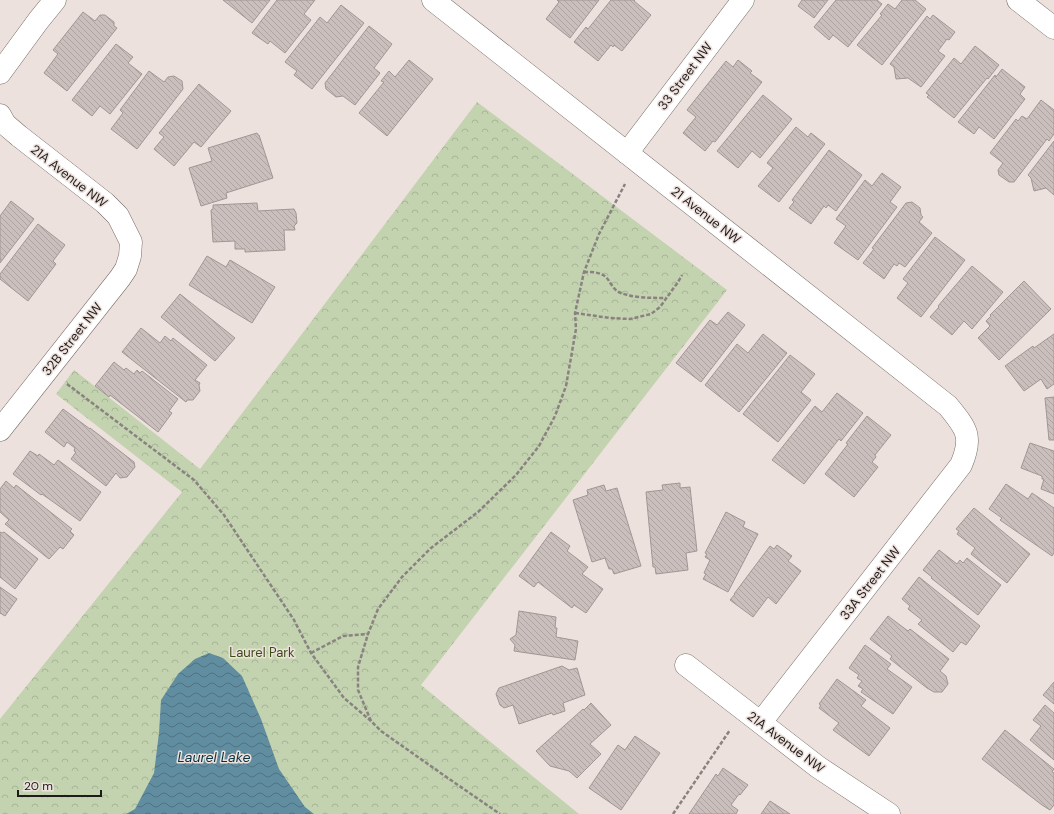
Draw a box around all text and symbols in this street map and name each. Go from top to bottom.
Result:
street label: 33 Street NW [654,38,716,113]
street label: 21A Avenue NW [27,141,111,212]
street label: 21 Avenue NW [668,182,745,248]
street label: 32B Street NW [38,299,106,379]
street label: 33A Street NW [836,542,904,623]
park label: Laurel Park [229,644,295,661]
street label: 21A Avenue NW [744,707,829,777]
water label: Laurel Lake [177,748,251,766]
scale bar [18,772,101,798]
text: 20 m [24,778,53,794]

